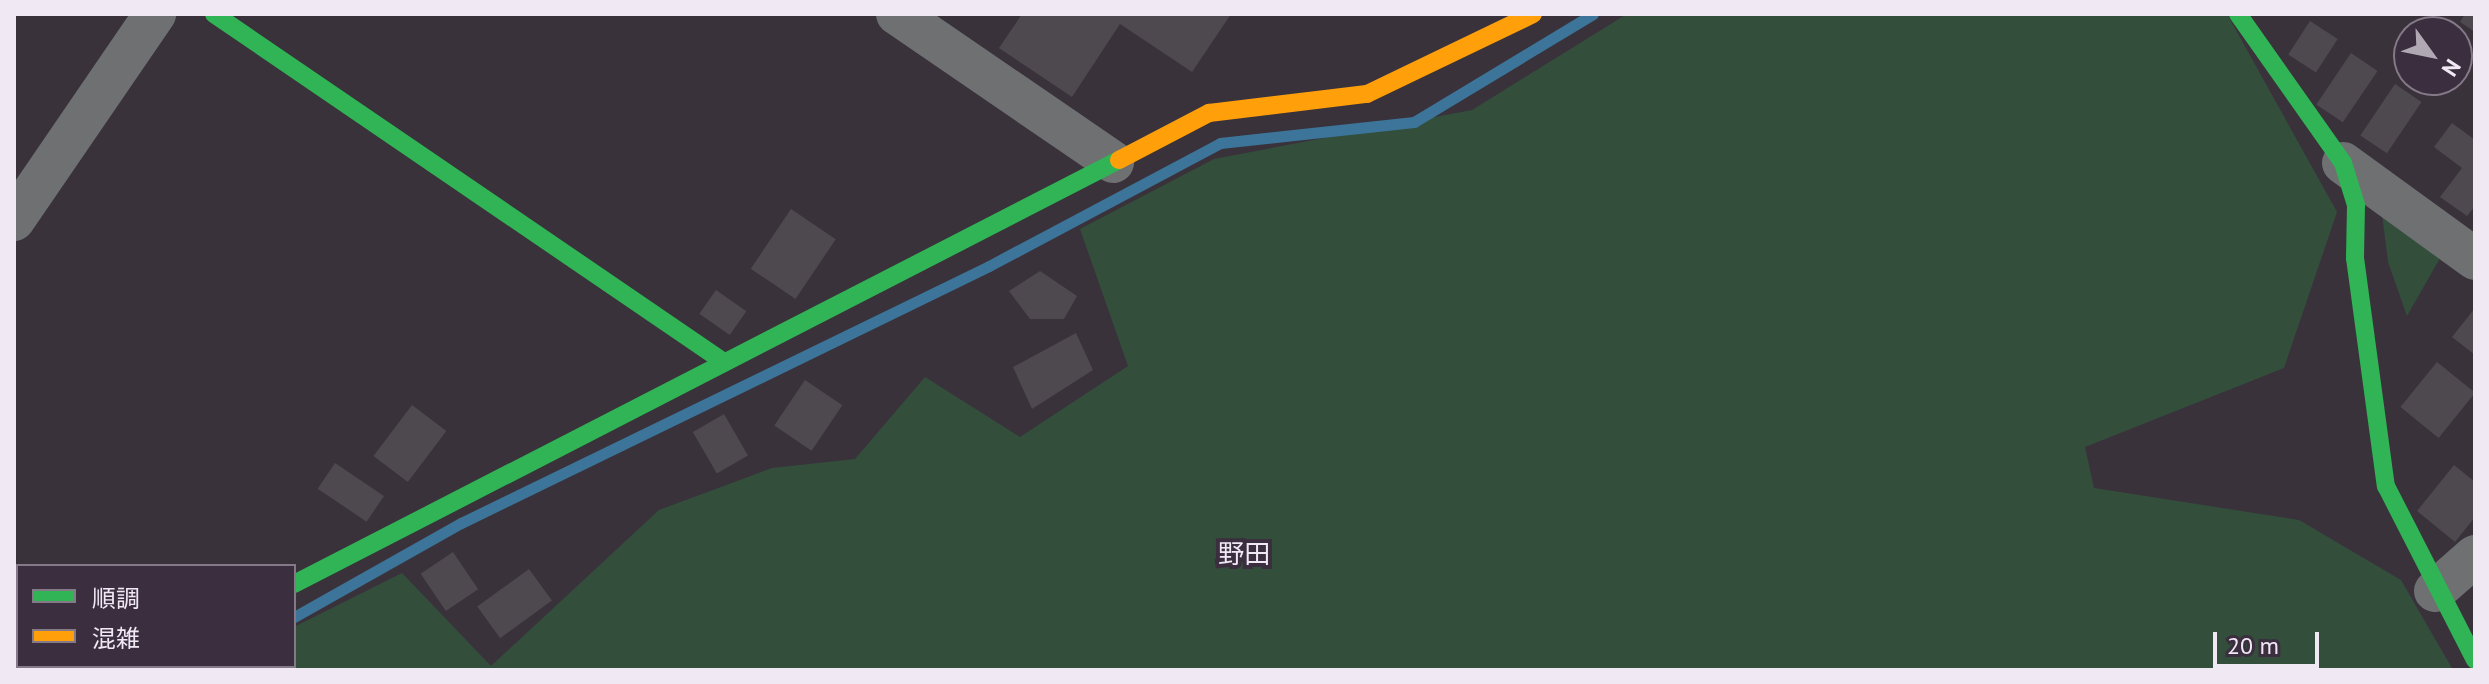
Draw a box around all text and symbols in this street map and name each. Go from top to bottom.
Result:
north arrow [2393,16,2473,96]
text: N [2436,54,2467,82]
district label: 野田 [1218,538,1270,570]
legend [16,564,296,668]
text: 順調 [92,583,140,614]
scale bar [2217,616,2323,666]
text: 混雑 [92,623,140,654]
text: 20 m [2227,630,2279,661]

